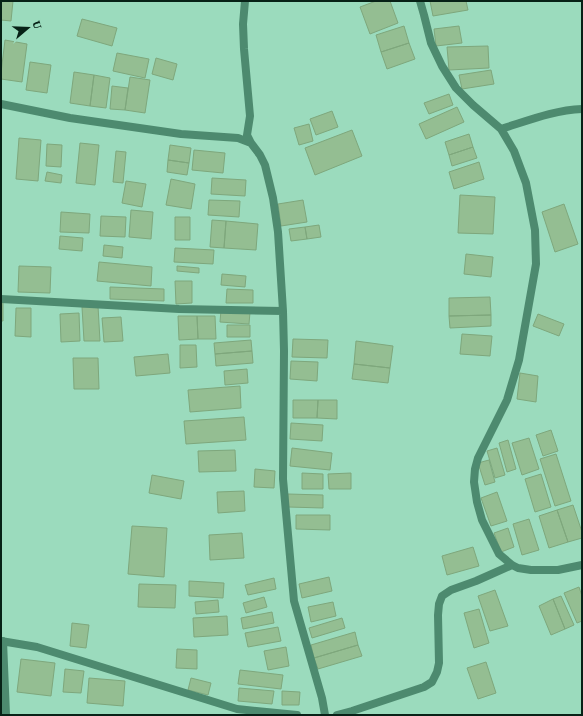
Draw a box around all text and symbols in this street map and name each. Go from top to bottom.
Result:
north arrow [8,8,48,48]
text: U [29,19,45,31]

